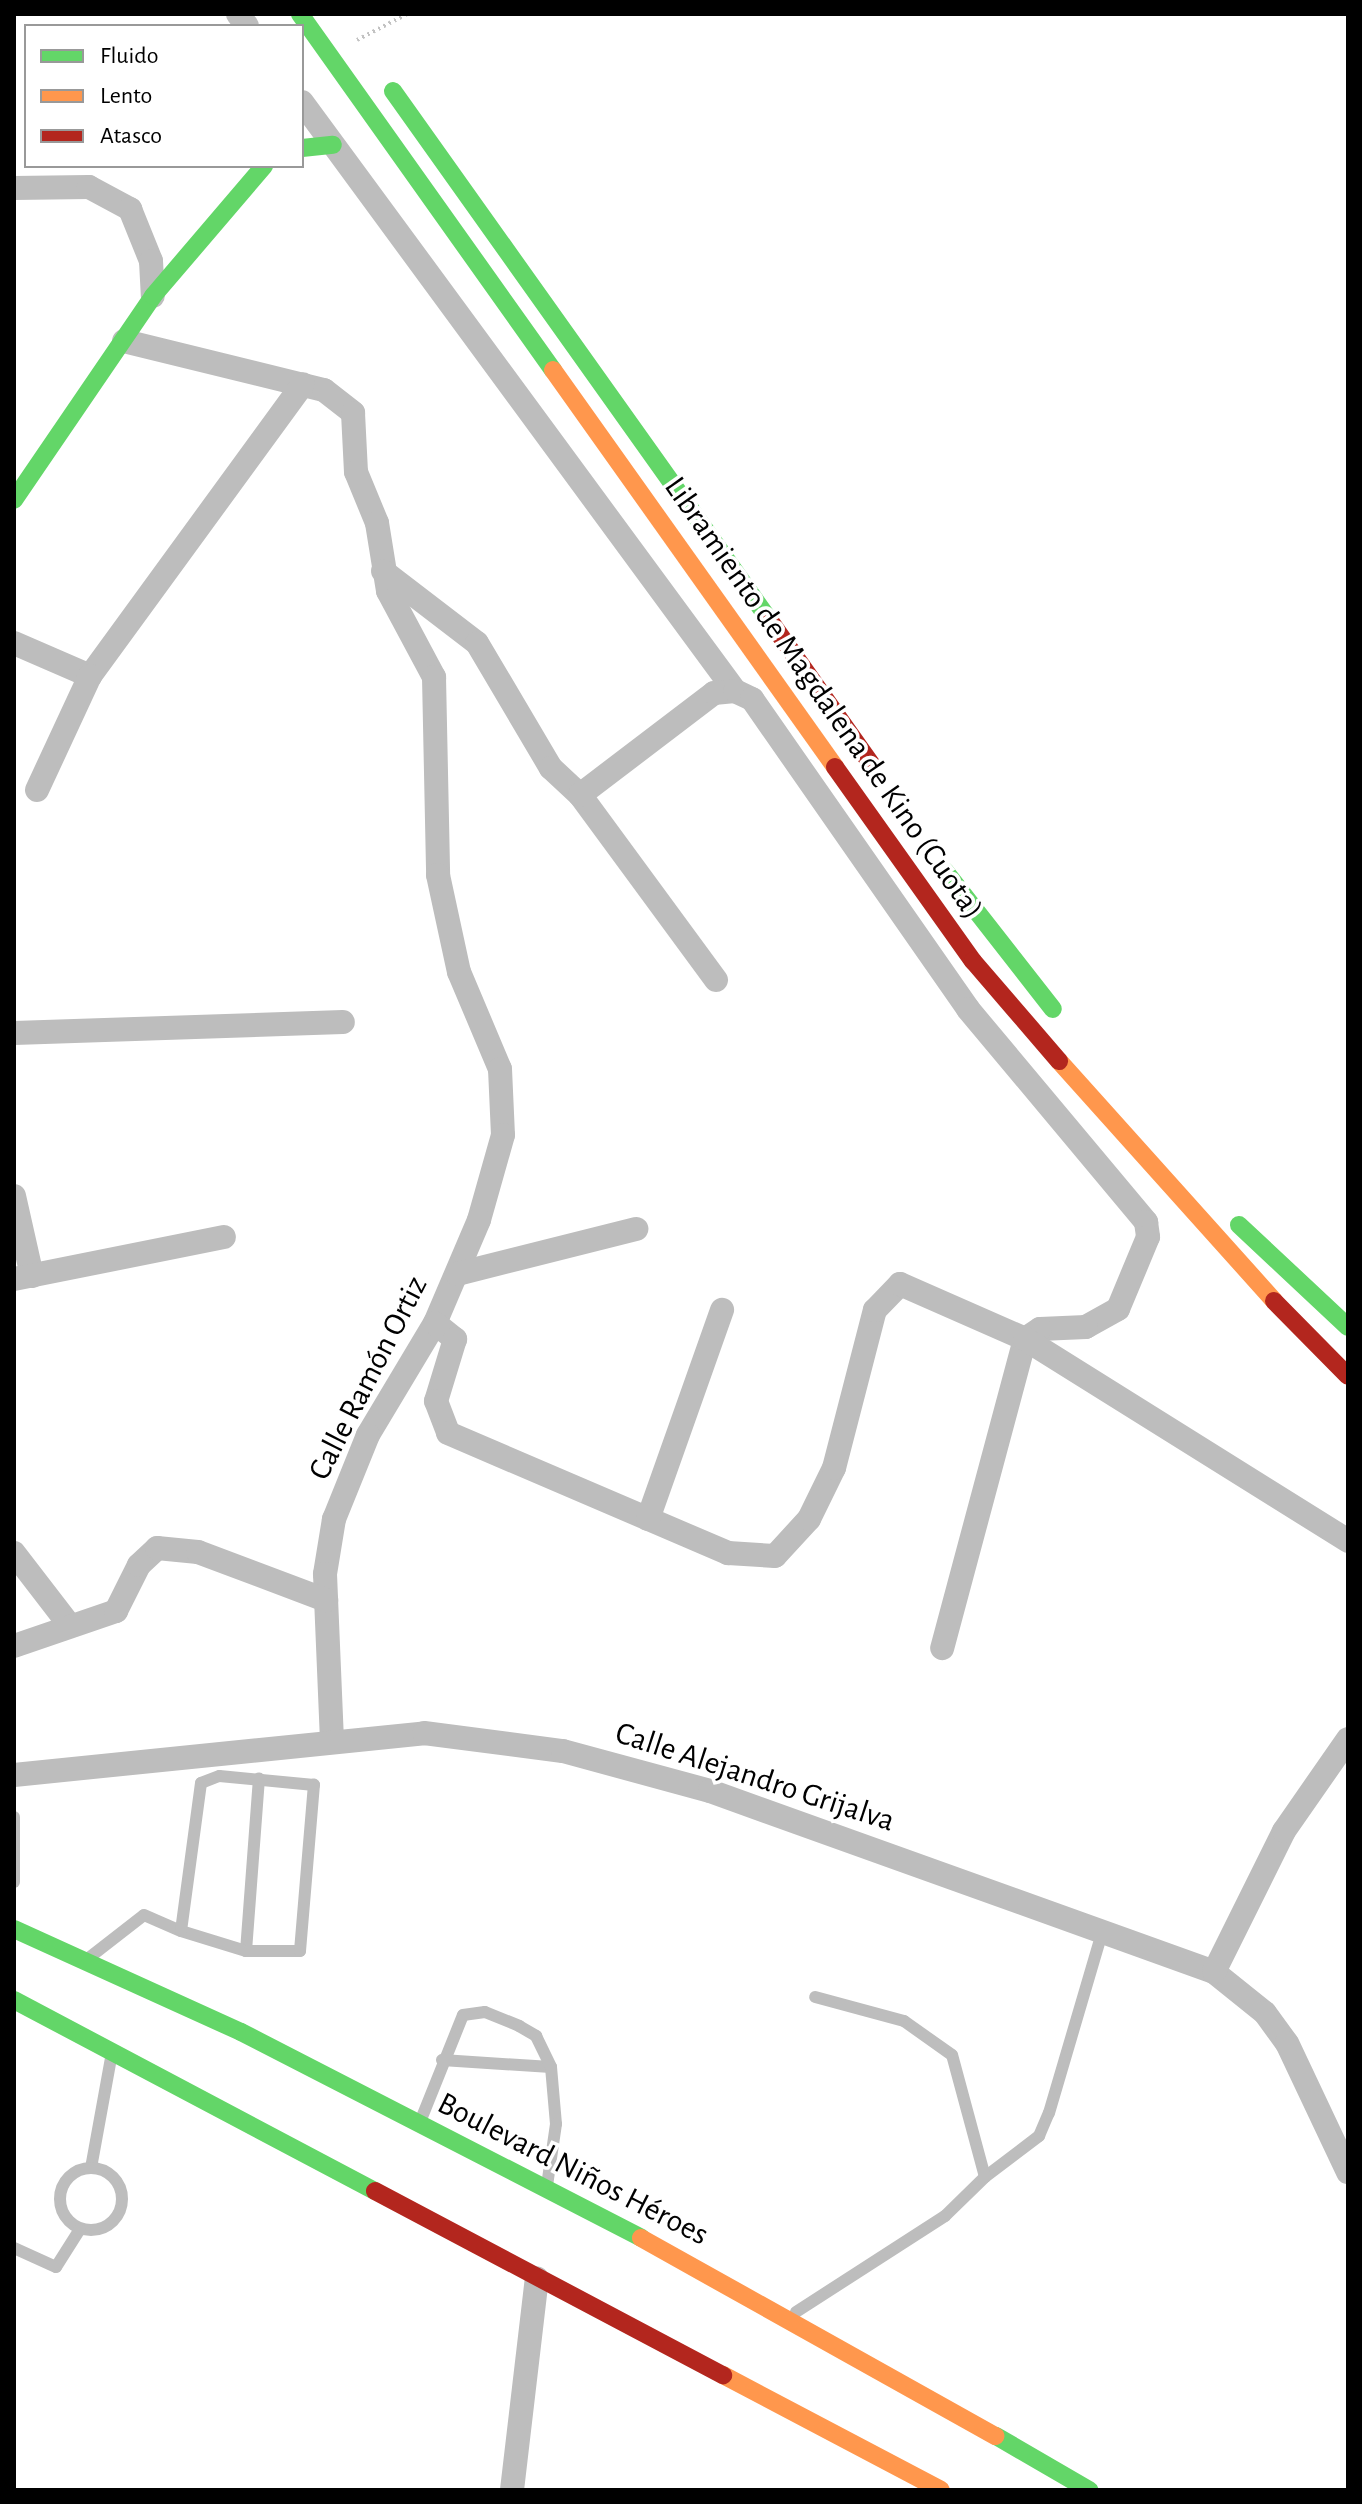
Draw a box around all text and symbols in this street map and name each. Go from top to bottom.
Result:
legend [24,24,304,168]
text: Fluido [100,44,159,68]
text: Lento [100,84,152,108]
text: Atasco [100,124,162,148]
street label: Libramiento de Magdalena de Kino (Cuota) [656,469,992,927]
street label: Calle Ramón Ortiz [300,1270,436,1486]
street label: Calle Alejandro Grijalva [611,1714,899,1840]
street label: Boulevard Niños Héroes [431,2084,715,2254]

